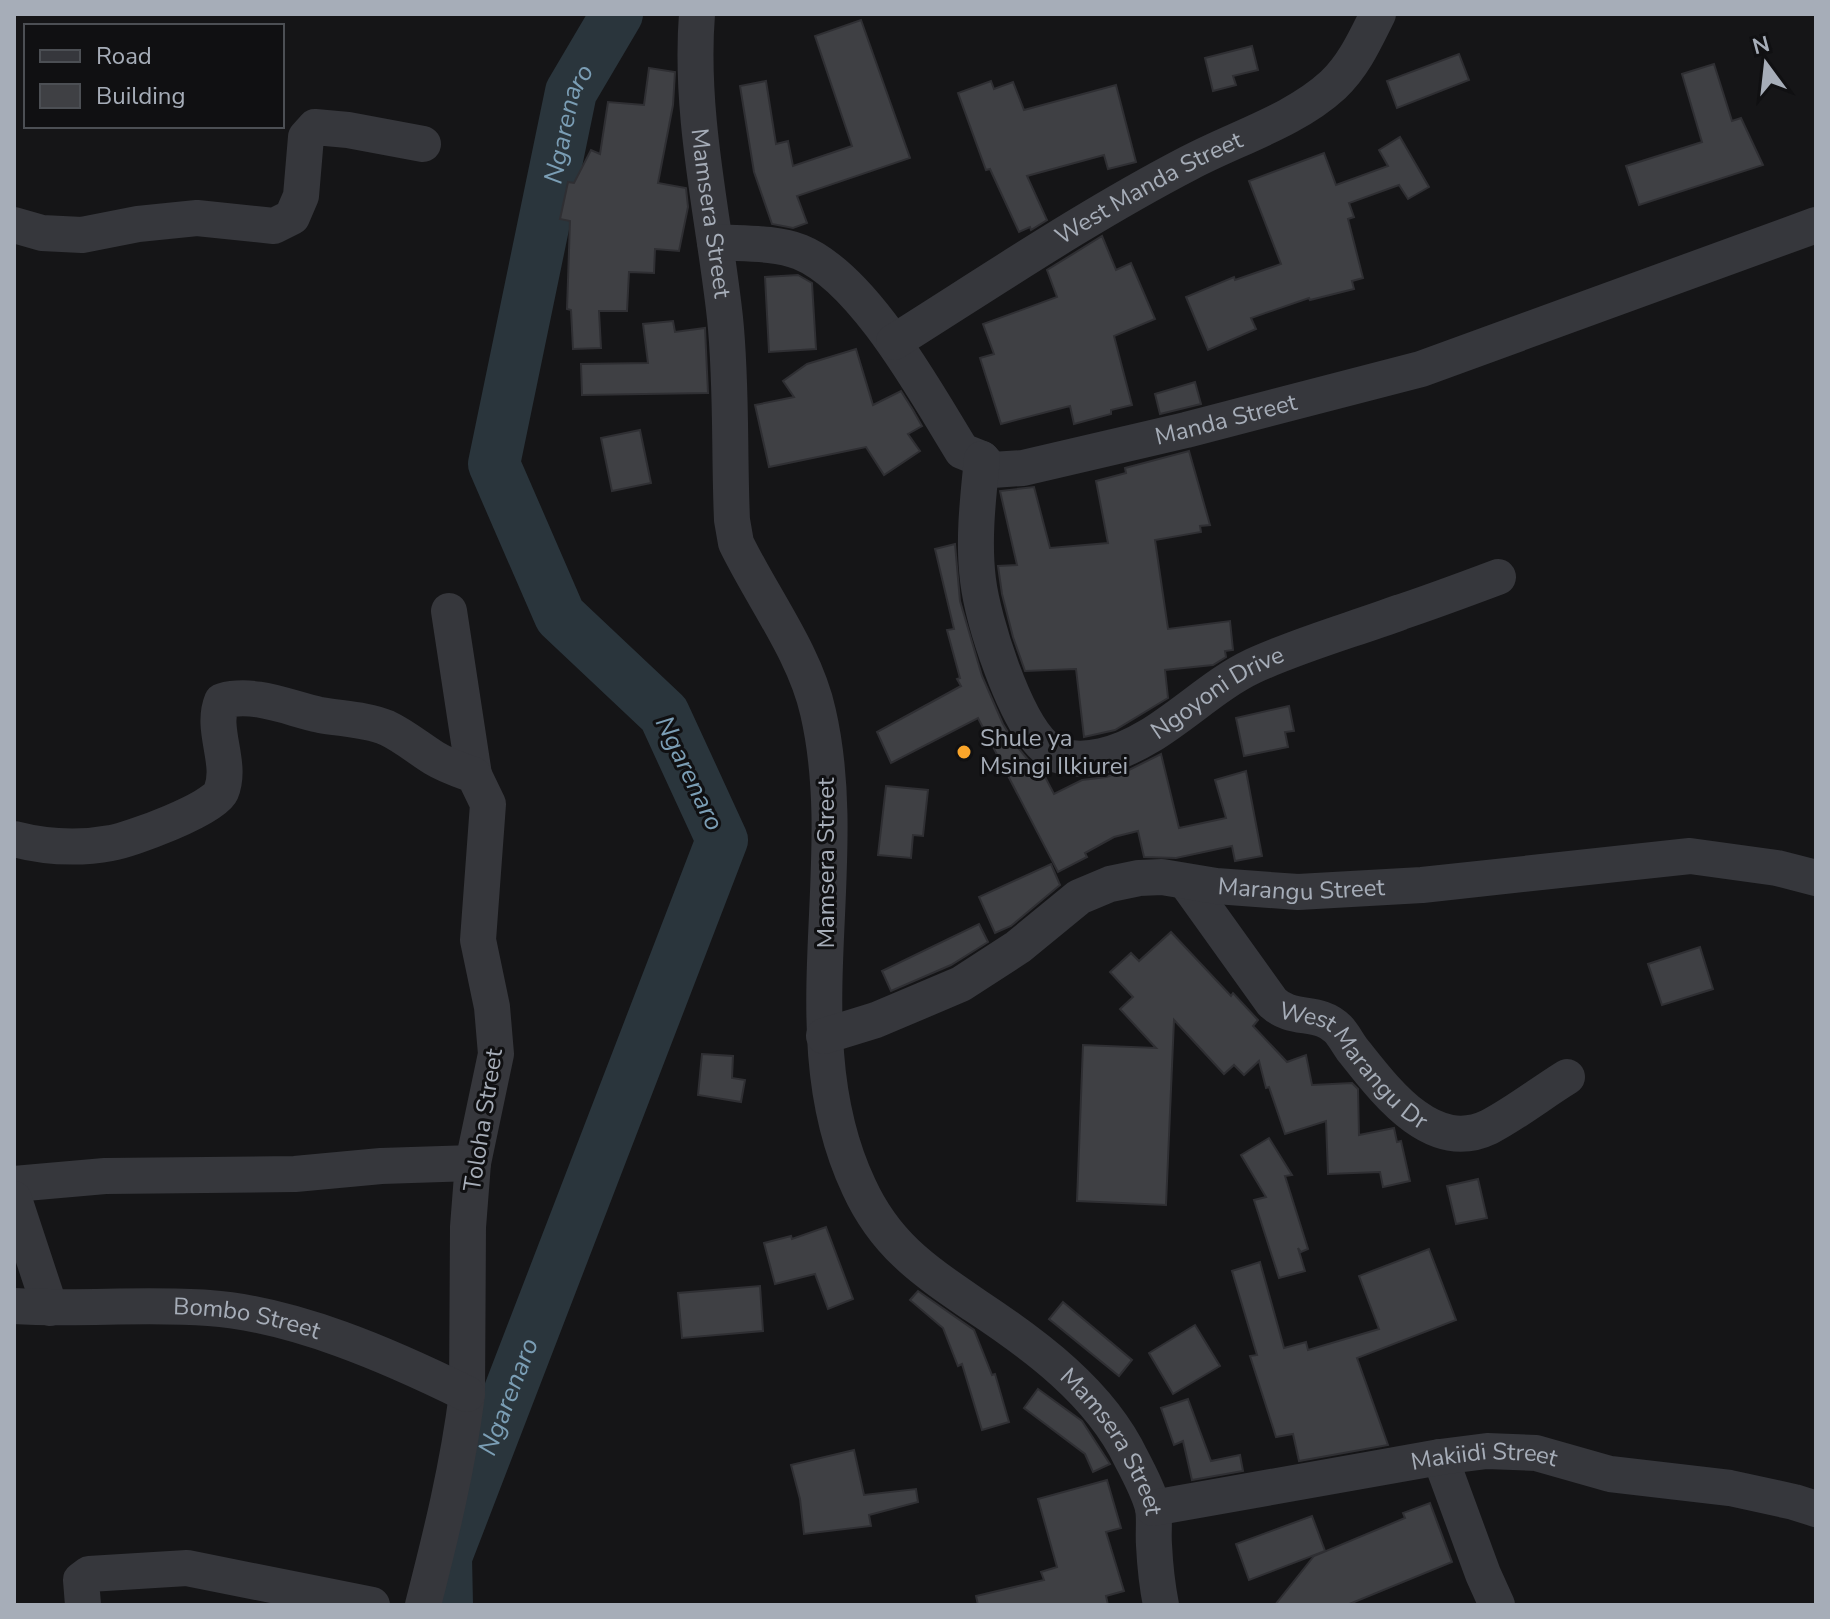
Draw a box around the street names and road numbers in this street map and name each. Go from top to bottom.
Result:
street label: West Manda Street [1049,124,1248,252]
street label: Mamsera Street [683,127,739,300]
street label: Manda Street [1152,386,1301,453]
street label: Ngoyoni Drive [1144,639,1289,747]
street label: Mamsera Street [810,777,842,948]
street label: Marangu Street [1217,870,1386,908]
street label: West Marangu Dr [1276,994,1434,1137]
street label: Toloha Street [456,1046,510,1194]
street label: Bombo Street [173,1290,325,1347]
street label: Mamsera Street [1053,1361,1170,1517]
street label: Makiidi Street [1408,1435,1562,1478]

